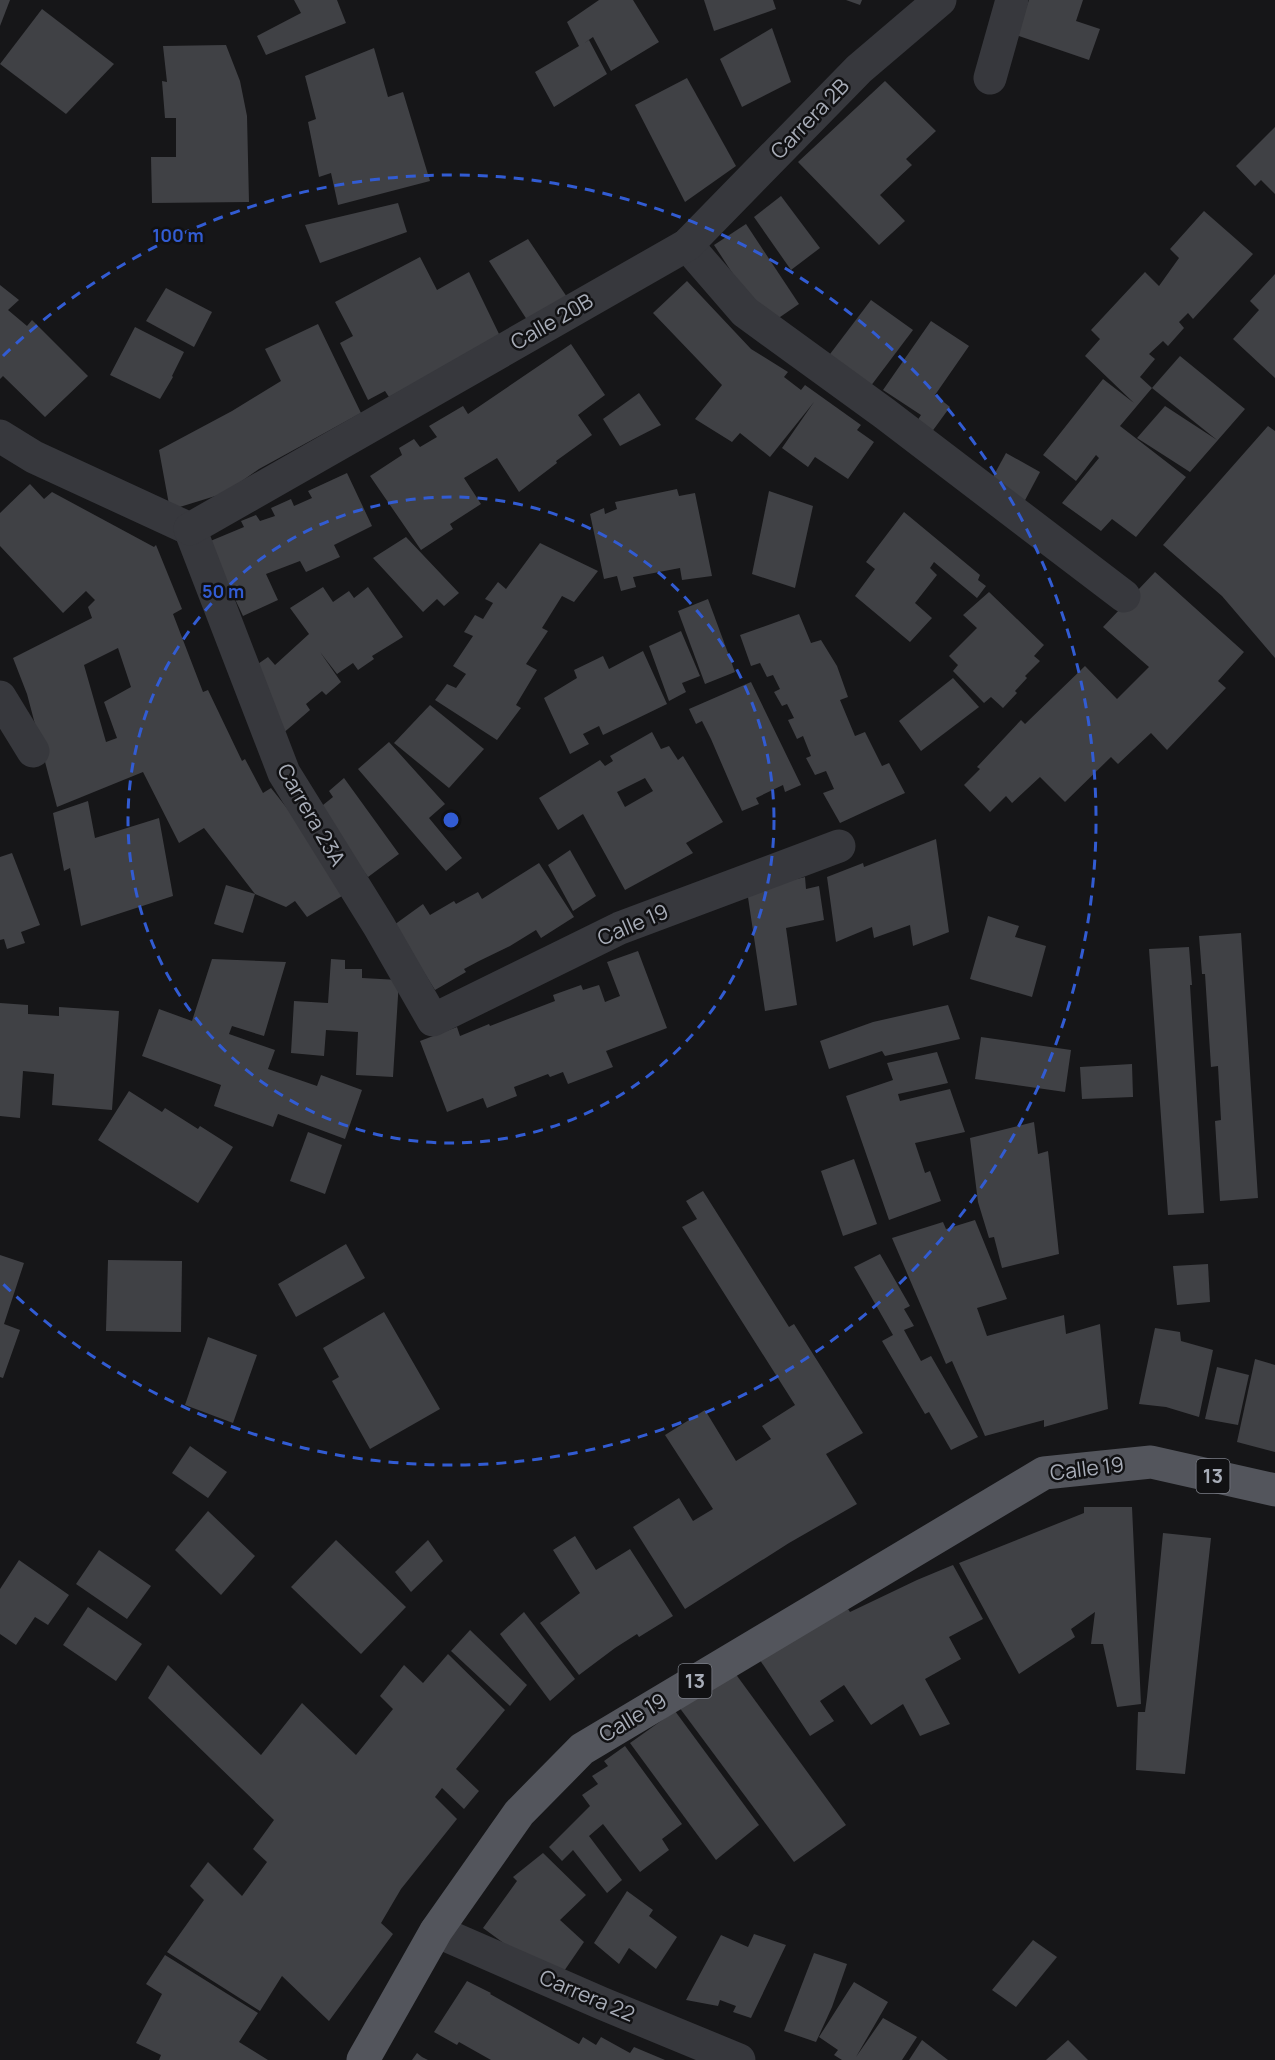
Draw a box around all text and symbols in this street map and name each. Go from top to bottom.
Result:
street label: Carrera 2B [764,72,855,165]
text: 100 m [152,223,204,247]
street label: Calle 20B [505,286,598,356]
text: 50 m [202,579,244,603]
street label: Carrera 23A [271,758,352,871]
centre of rings [441,810,461,830]
street label: Calle 19 [593,897,672,951]
street label: Calle 19 [1048,1450,1125,1486]
road number: 13 [1196,1459,1230,1493]
road number: 13 [678,1664,712,1698]
street label: Calle 19 [593,1686,671,1748]
street label: Carrera 22 [535,1962,639,2028]

